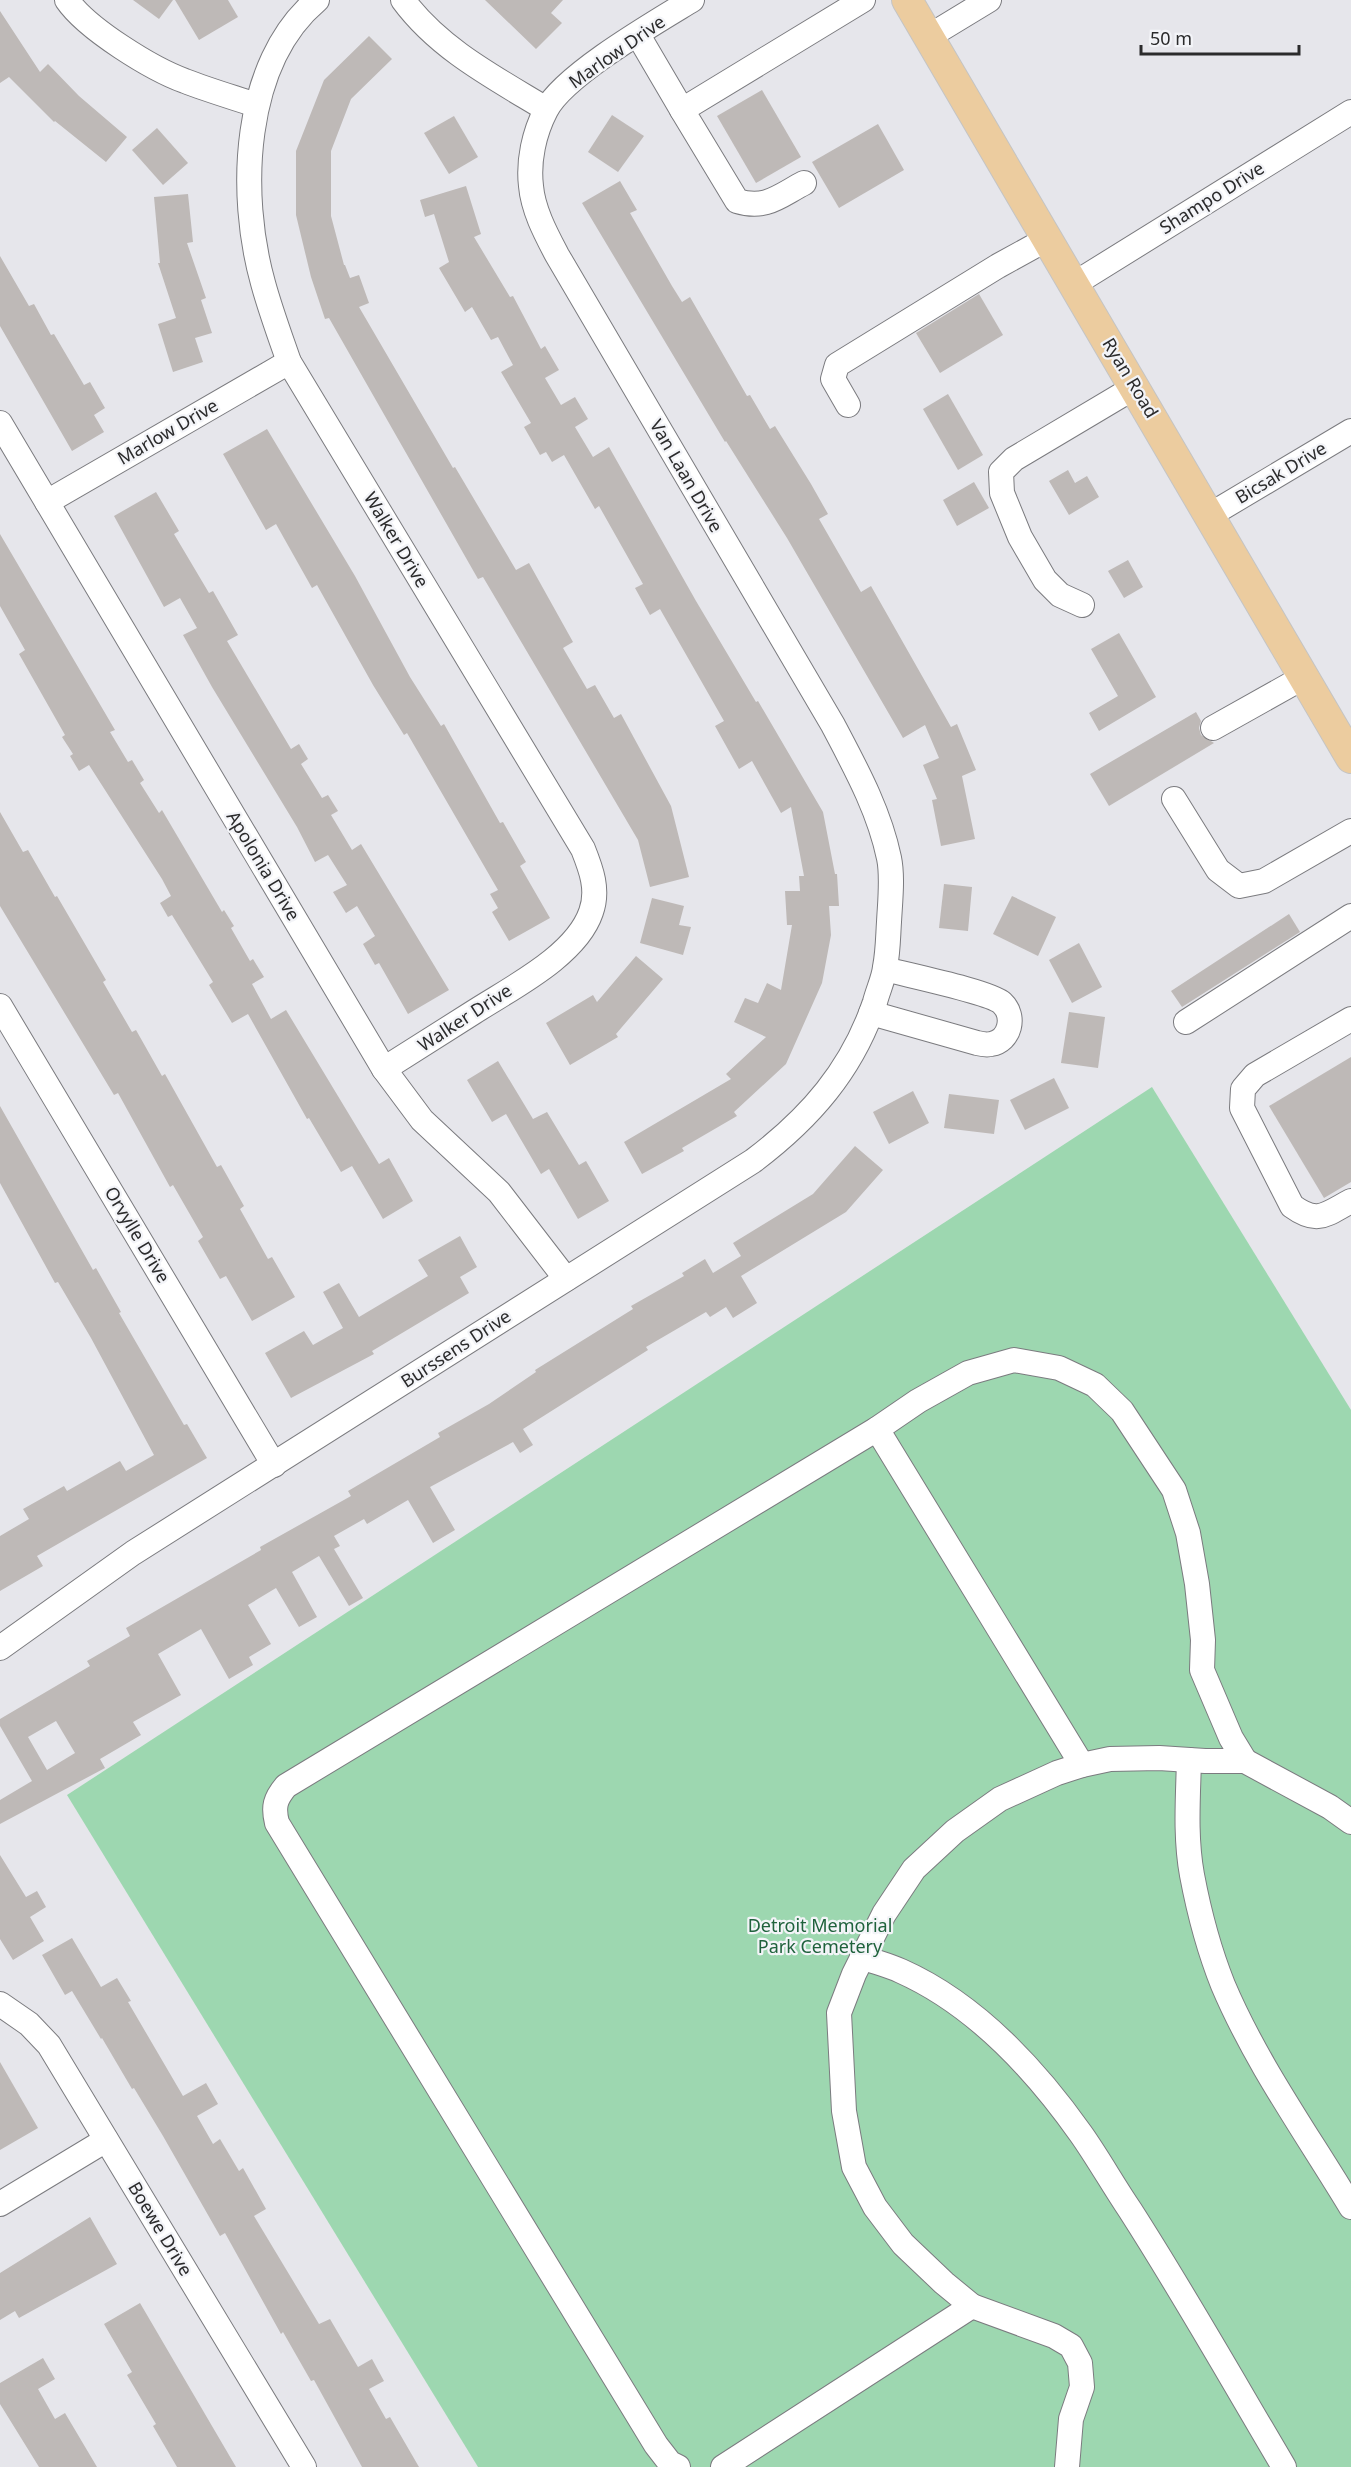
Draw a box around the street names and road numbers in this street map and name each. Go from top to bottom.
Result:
street label: Marlow Drive [564,9,669,93]
street label: Shampo Drive [1155,155,1268,239]
street label: Ryan Road [1098,333,1164,422]
street label: Marlow Drive [113,393,222,470]
street label: Van Laan Drive [645,415,729,536]
street label: Bicsak Drive [1230,435,1331,509]
street label: Walker Drive [359,487,435,592]
street label: Apolonia Drive [222,806,306,925]
street label: Walker Drive [413,978,516,1057]
street label: Orvylle Drive [100,1182,176,1287]
street label: Burssens Drive [396,1304,515,1393]
street label: Boewe Drive [123,2177,198,2280]

